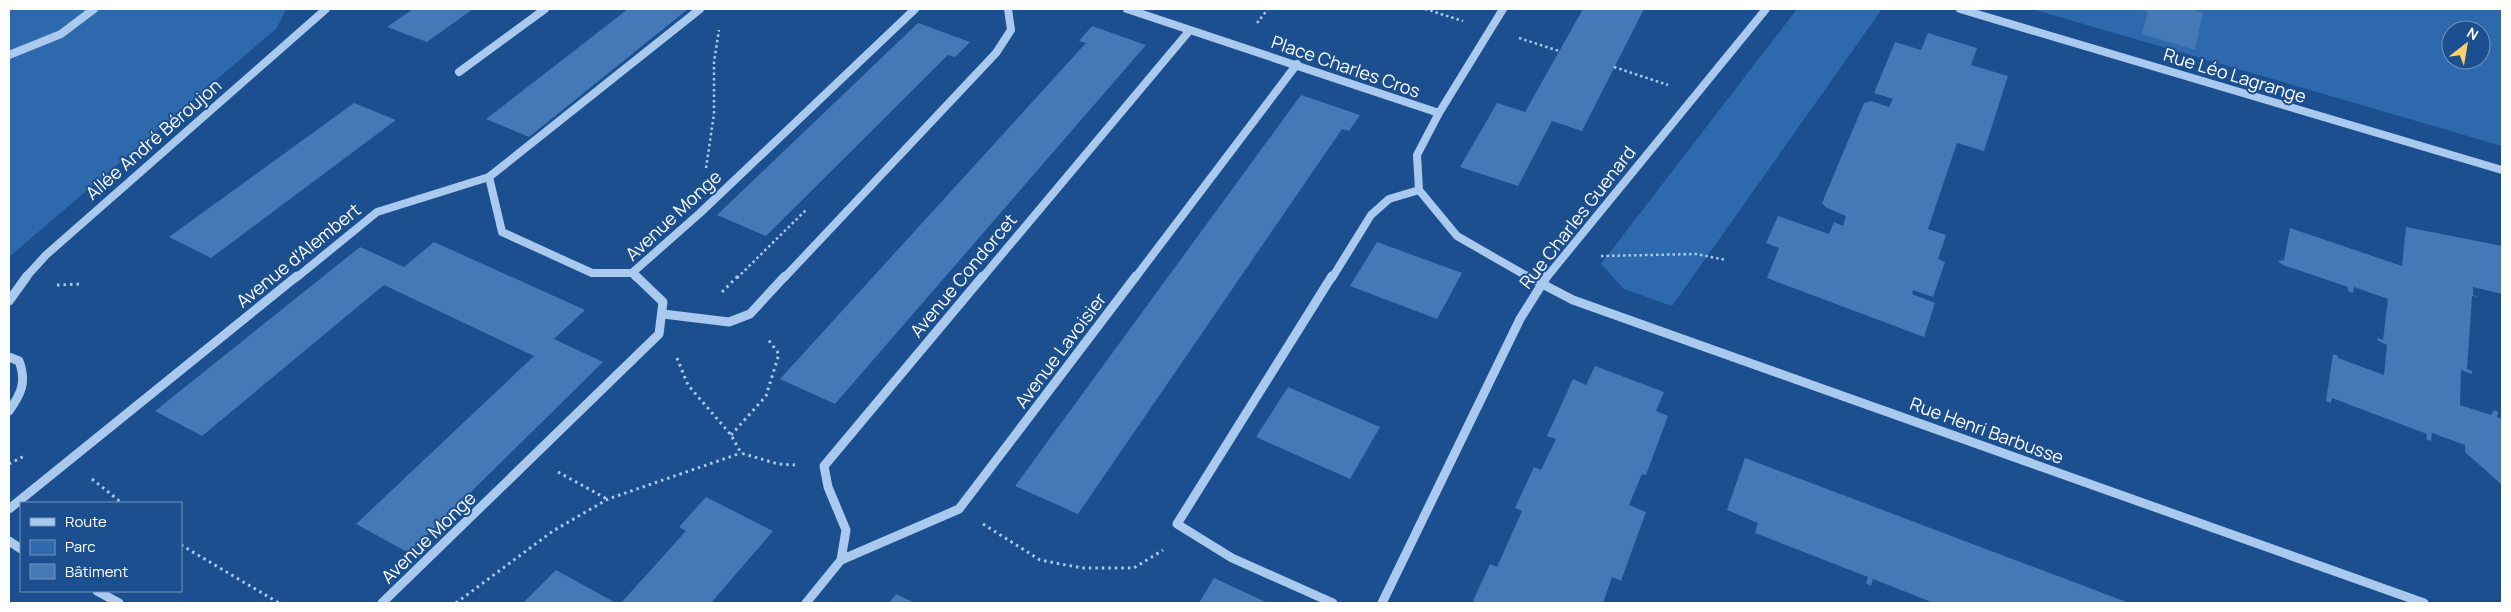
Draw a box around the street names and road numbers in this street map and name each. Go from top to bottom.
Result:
street label: Place Charles Cros [1268,29,1424,103]
street label: Rue Léo Lagrange [2161,42,2309,108]
street label: Allée André Béroujon [80,73,226,205]
street label: Rue Charles Guenard [1514,141,1640,293]
street label: Avenue Monge [620,164,726,266]
street label: Avenue d'Alembert [231,197,365,313]
street label: Avenue Condorcet [904,208,1022,342]
street label: Avenue Lavoisier [1009,287,1112,412]
street label: Rue Henri Barbusse [1907,391,2067,469]
street label: Avenue Monge [375,486,481,588]

